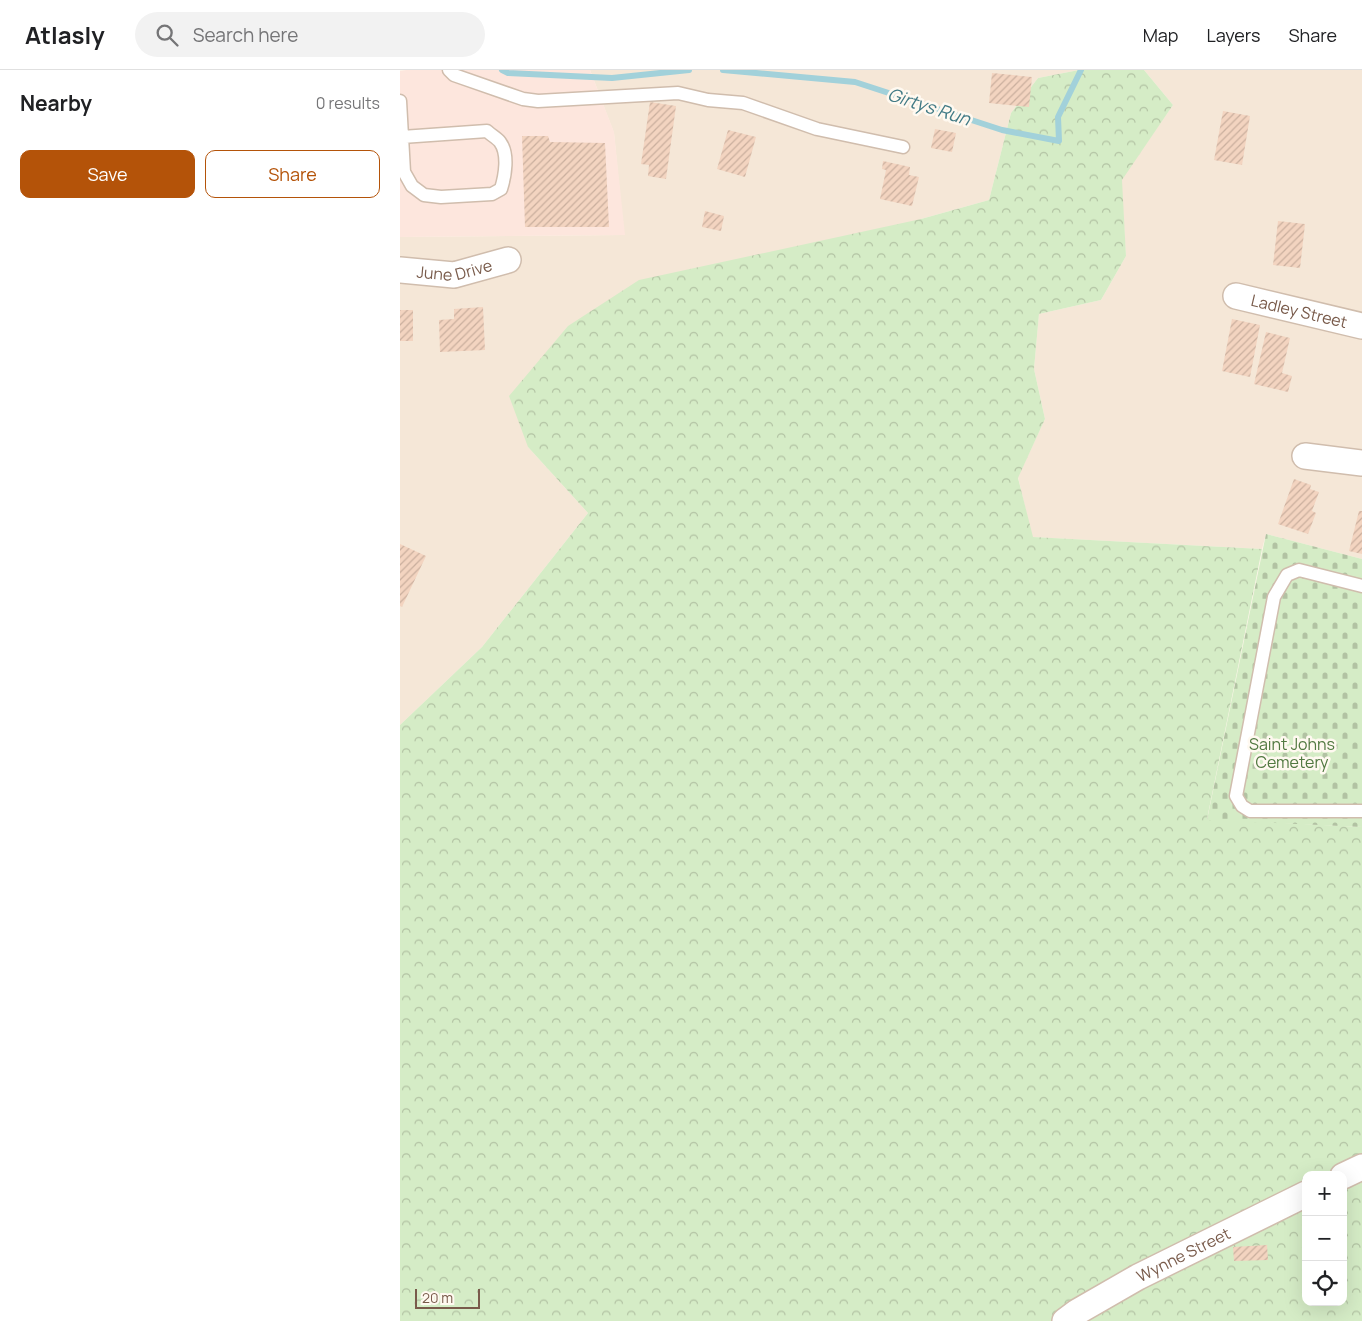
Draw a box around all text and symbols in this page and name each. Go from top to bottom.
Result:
search box [135,12,485,57]
text: Atlasly [25,18,105,51]
icon: search [153,21,181,49]
text: Search here [193,22,298,48]
text: Map [1143,23,1178,47]
text: Layers [1206,23,1260,47]
text: Share [1288,23,1337,47]
water label: Girtys Run [885,81,975,131]
text: Nearby [20,89,92,117]
text: 0 results [316,92,380,114]
button: Save [20,150,195,198]
button: Share [205,150,380,198]
street label: June Drive [416,254,494,286]
street label: Ladley Street [1249,289,1350,333]
park label: Saint Johns Cemetery [1249,733,1335,773]
map controls [1302,1171,1347,1306]
button: + [1302,1171,1347,1216]
button: − [1302,1216,1347,1261]
street label: Wynne Street [1133,1222,1234,1287]
button: locate [1302,1261,1347,1306]
scale bar [415,1286,480,1309]
text: 20 m [422,1288,453,1307]

